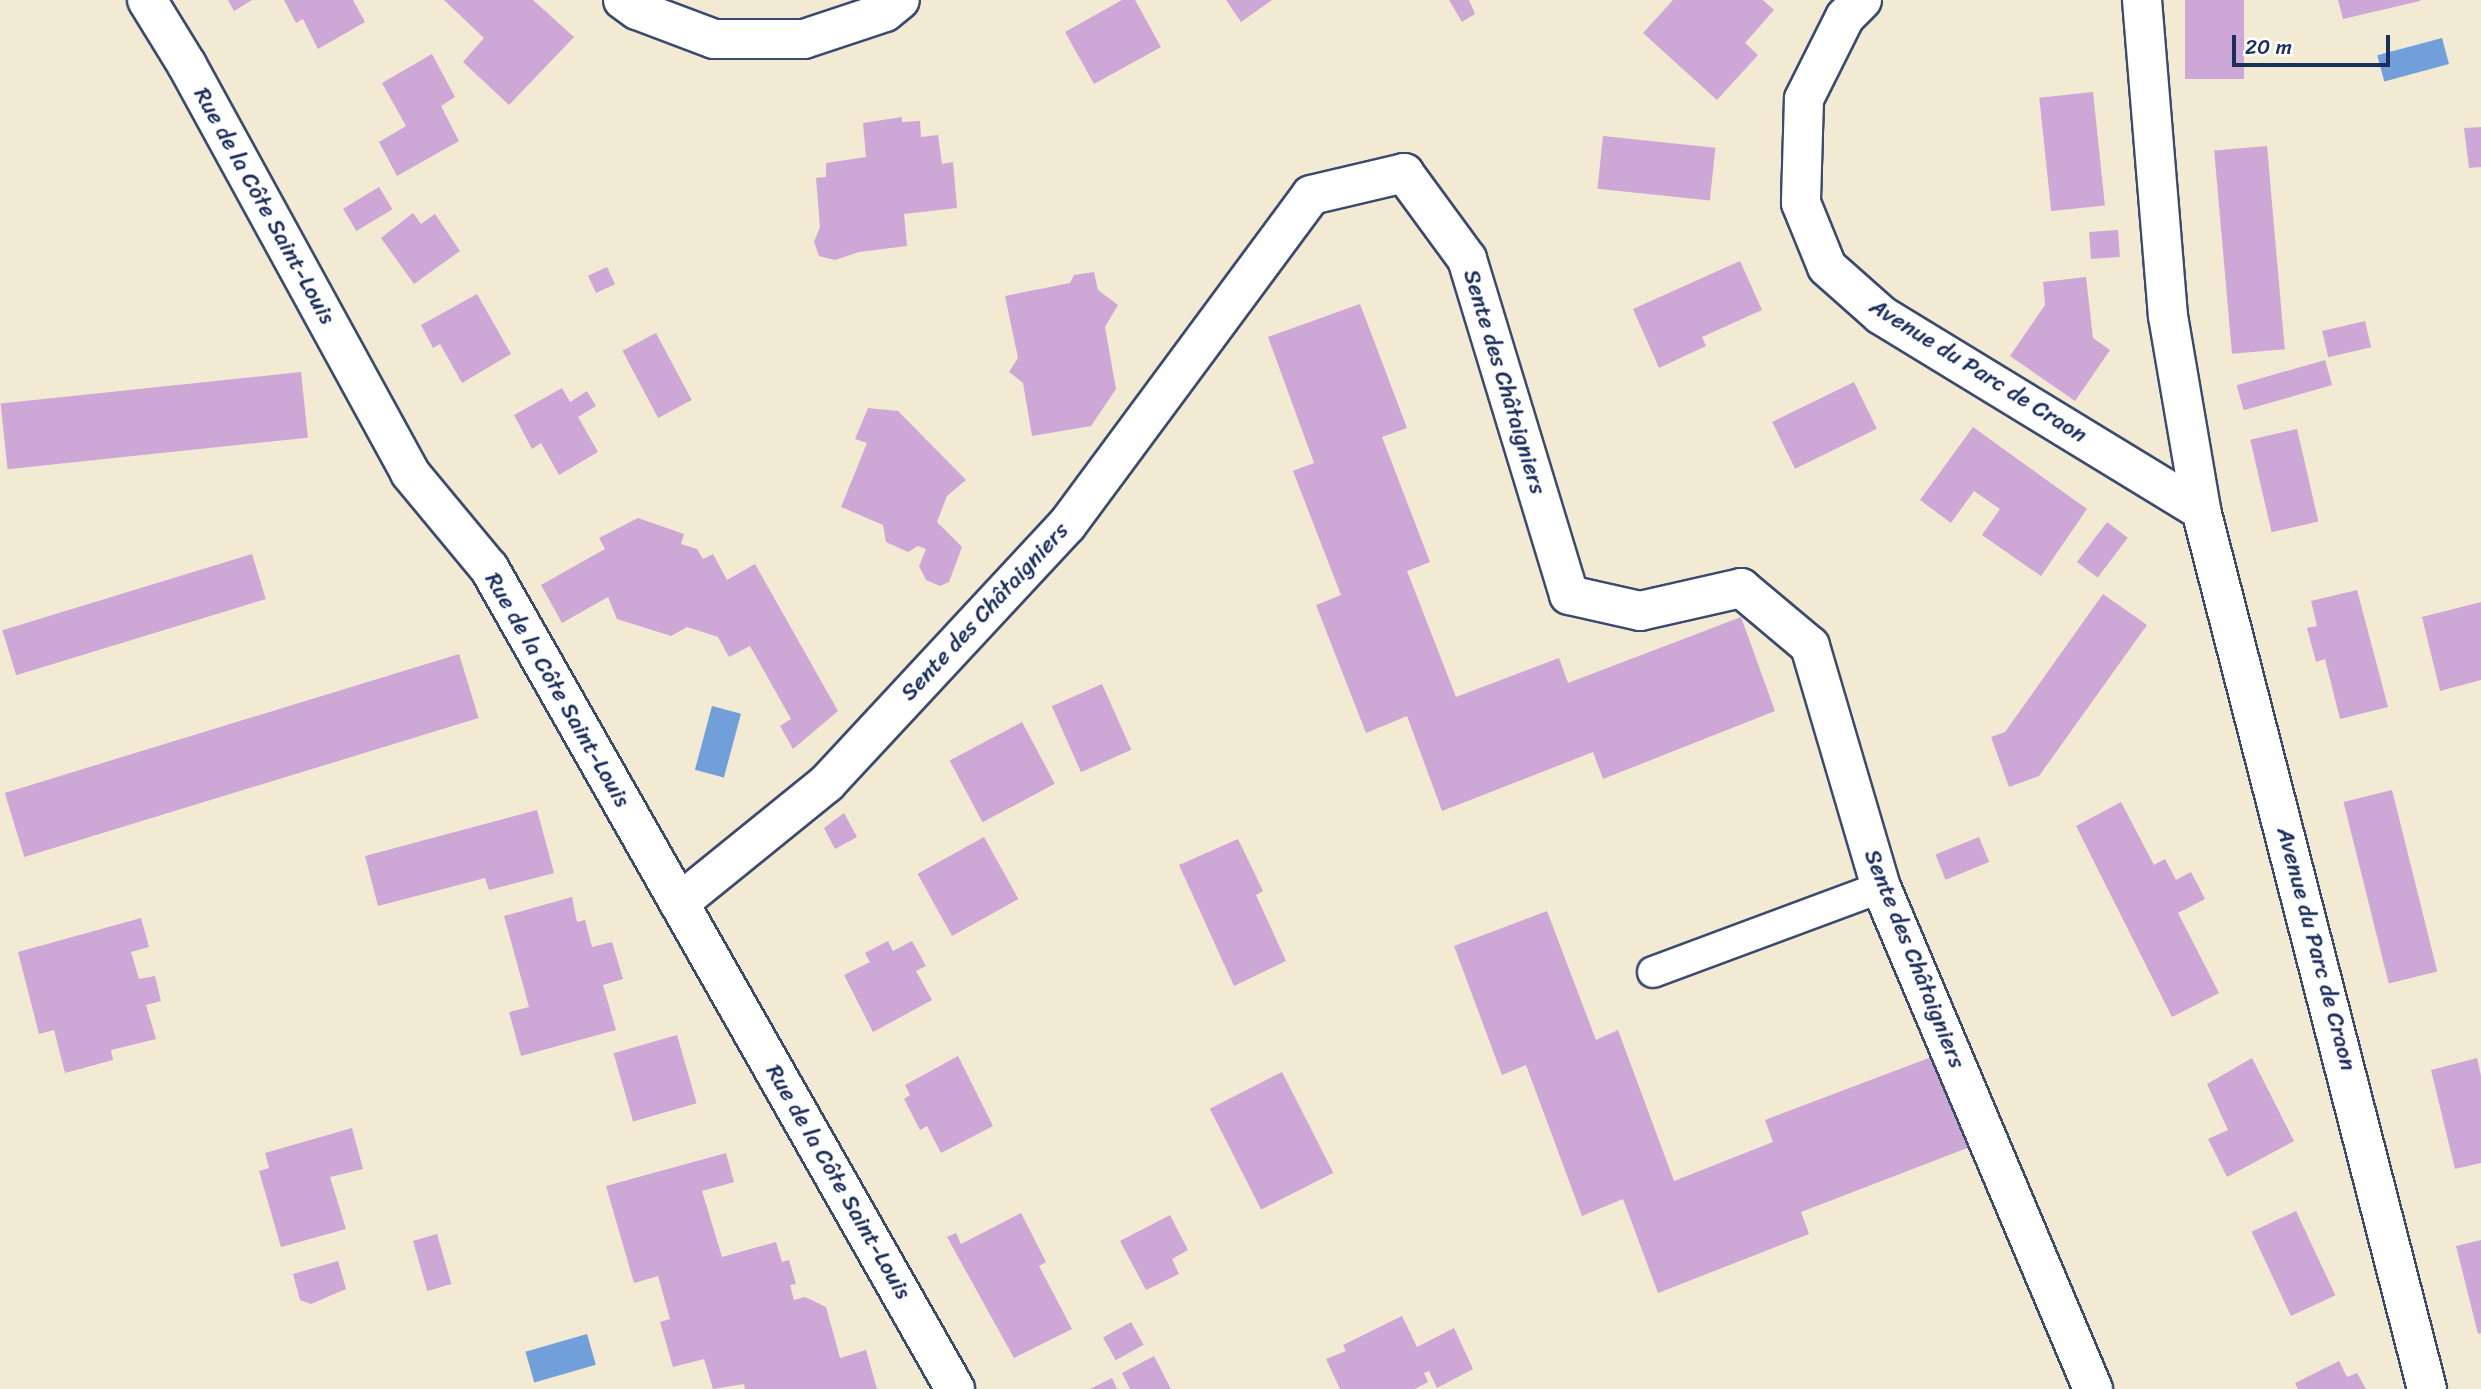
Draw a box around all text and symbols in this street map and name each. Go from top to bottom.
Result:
scale bar [2236,21,2394,65]
text: 20 m [2245,28,2292,66]
street label: Rue de la Côte Saint-Louis [187,82,341,330]
street label: Sente des Châtaigniers [1457,266,1551,498]
street label: Avenue du Parc de Craon [1864,293,2092,449]
street label: Sente des Châtaigniers [895,517,1075,707]
street label: Rue de la Côte Saint-Louis [478,567,636,813]
street label: Avenue du Parc de Craon [2270,824,2362,1074]
street label: Sente des Châtaigniers [1857,845,1971,1073]
street label: Rue de la Côte Saint-Louis [759,1059,917,1305]

